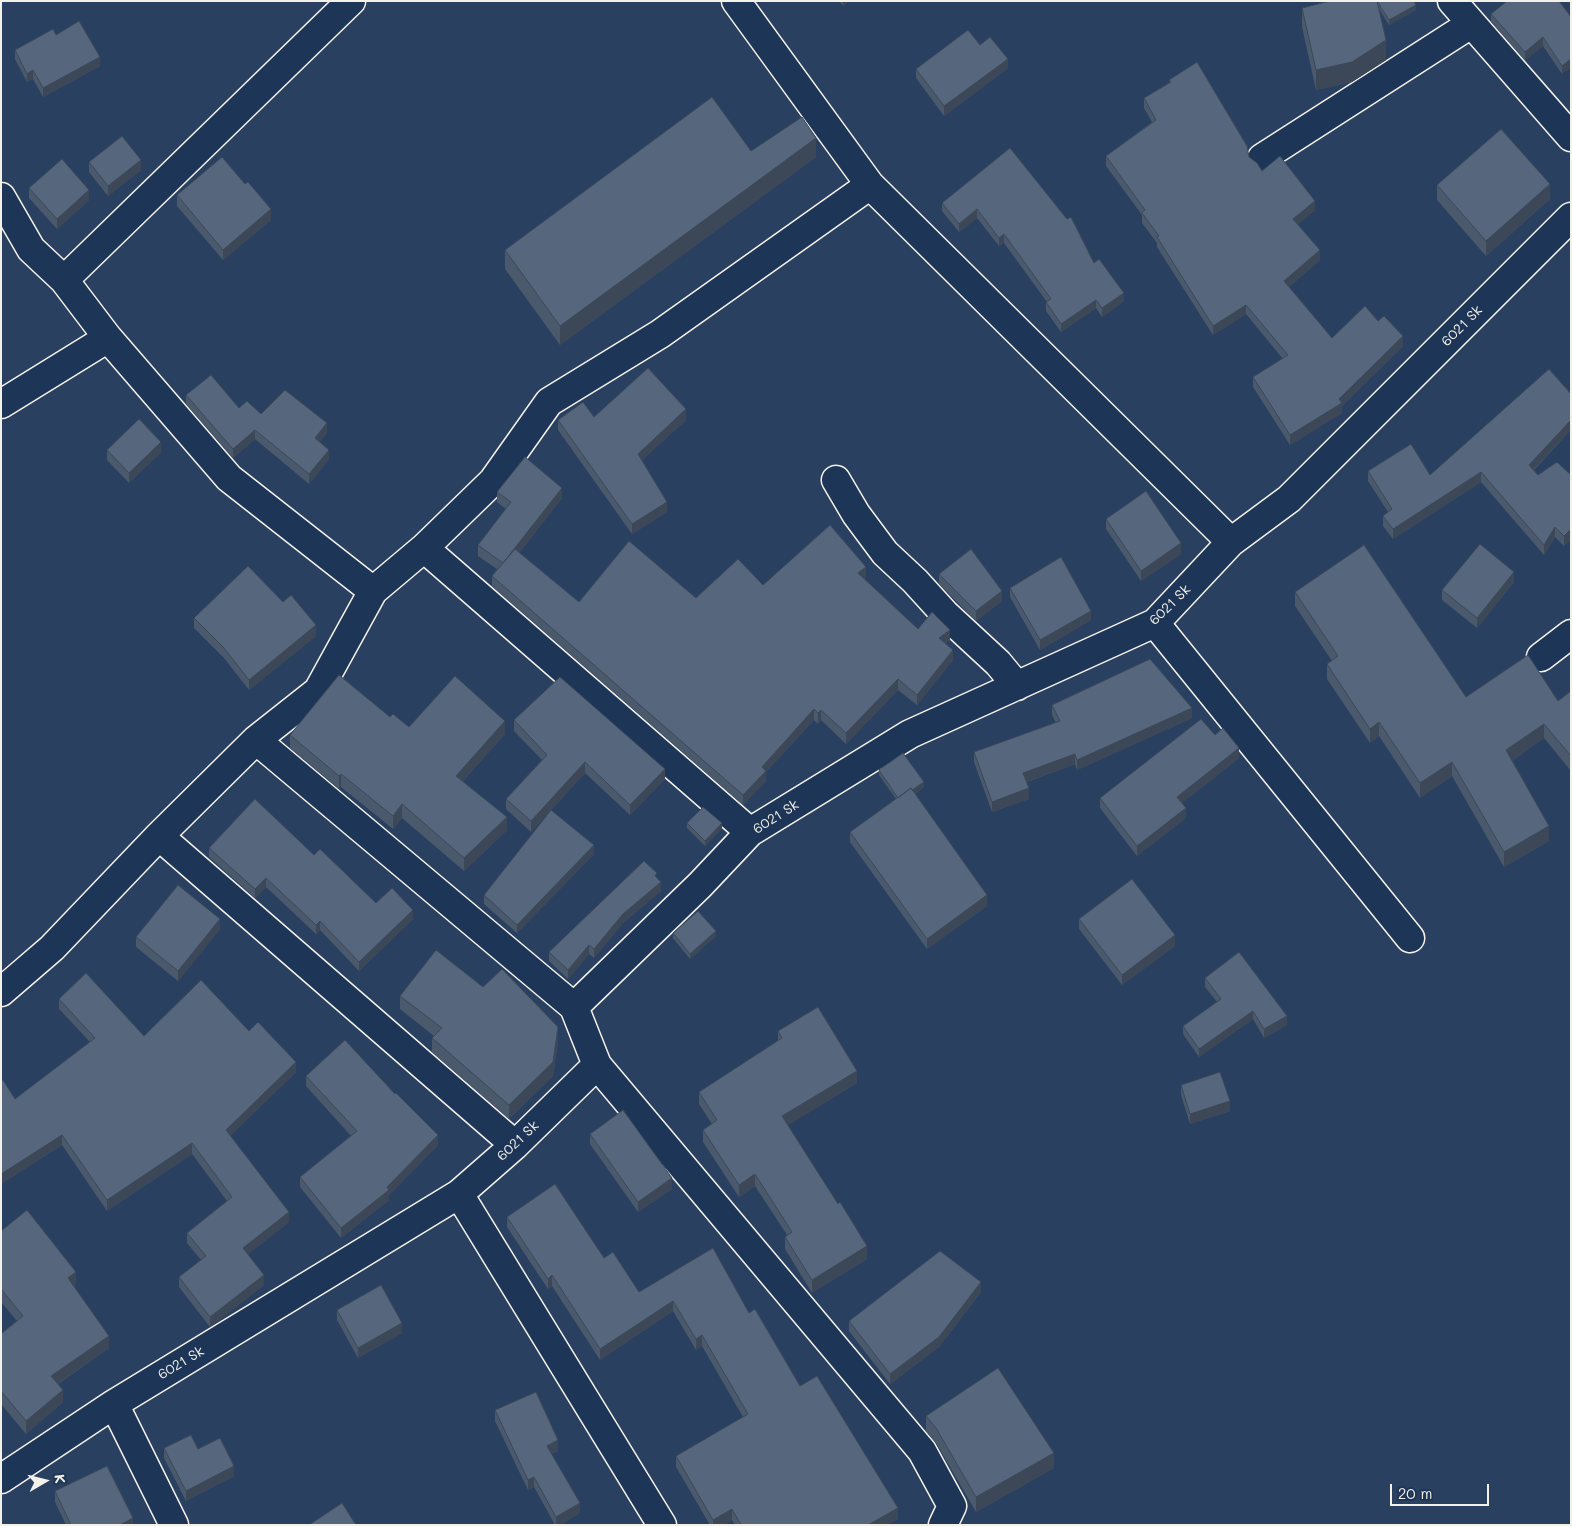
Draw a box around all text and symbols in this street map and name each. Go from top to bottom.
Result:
street label: 6021 Sk [1438,302,1486,350]
street label: 6021 Sk [1146,581,1194,629]
street label: 6021 Sk [750,796,802,838]
street label: 6021 Sk [494,1117,542,1165]
street label: 6021 Sk [155,1343,207,1383]
north arrow [20,1456,70,1506]
text: K [50,1473,70,1485]
scale bar [1392,1474,1491,1506]
text: 20 m [1398,1483,1432,1503]

